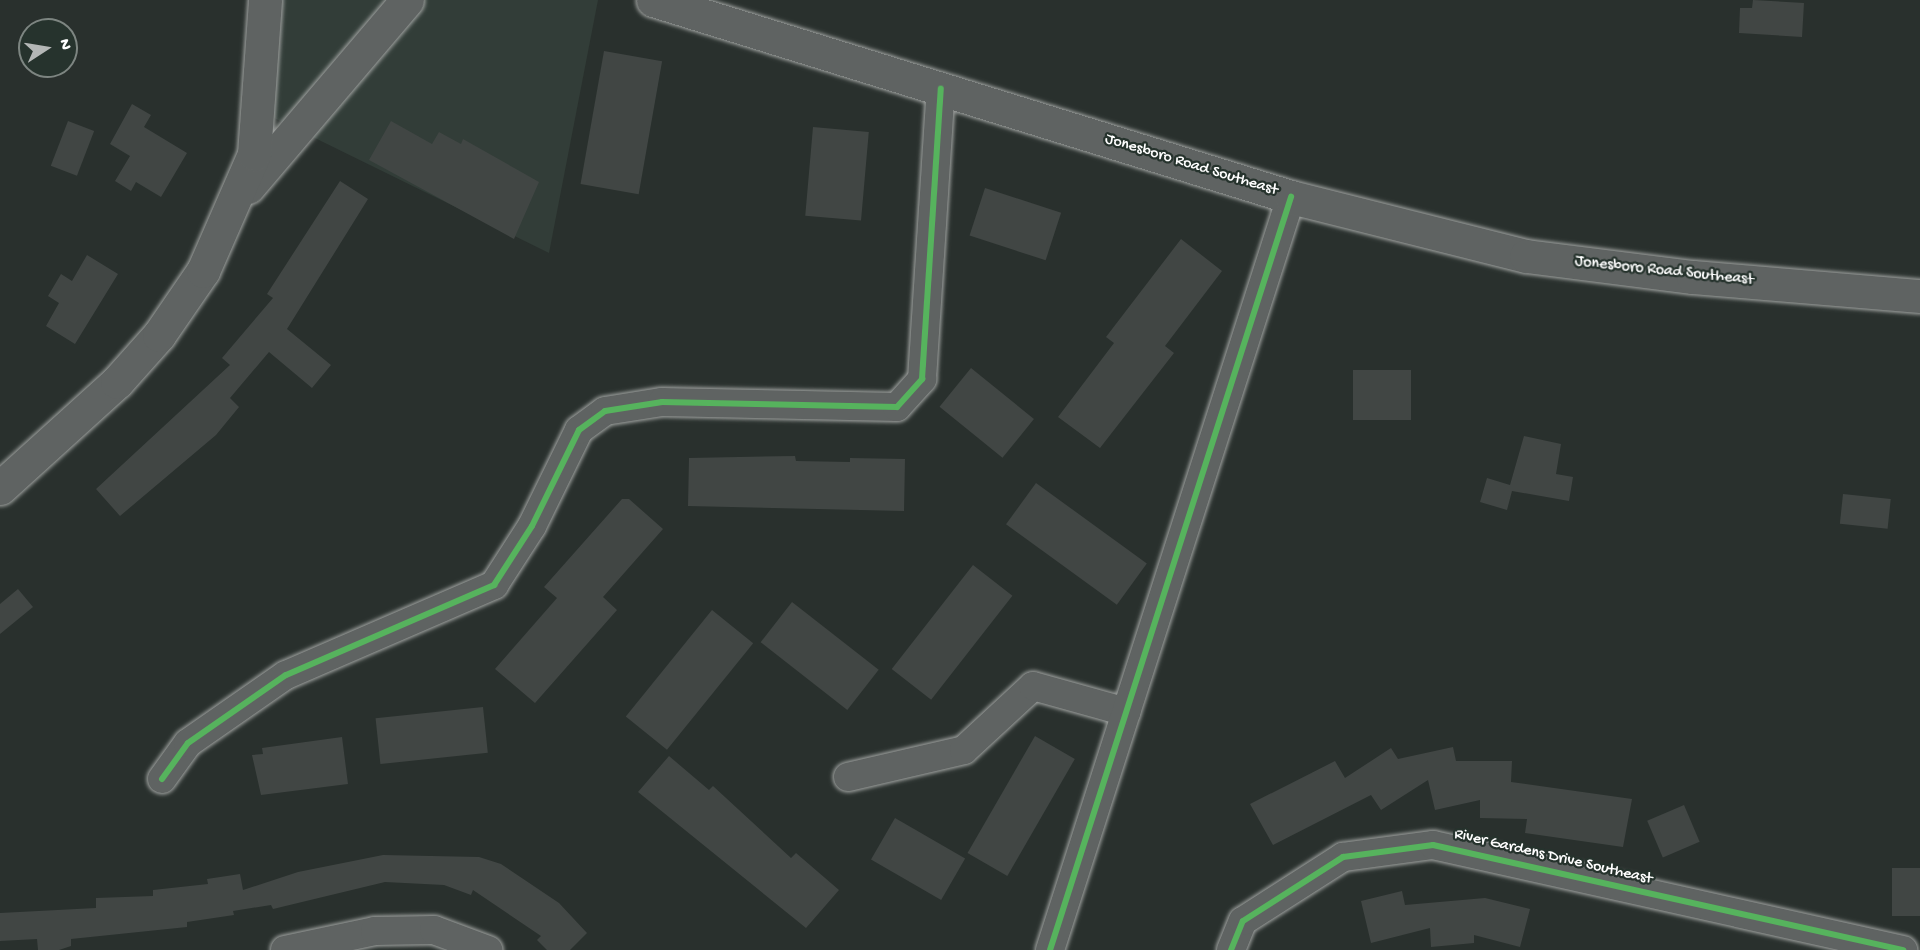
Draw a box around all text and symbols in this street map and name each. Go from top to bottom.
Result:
north arrow [18,18,78,78]
text: N [54,37,75,52]
street label: Jonesboro Road Southeast [1102,131,1280,201]
street label: Jonesboro Road Southeast [1574,253,1754,291]
street label: River Gardens Drive Southeast [1452,826,1654,890]

